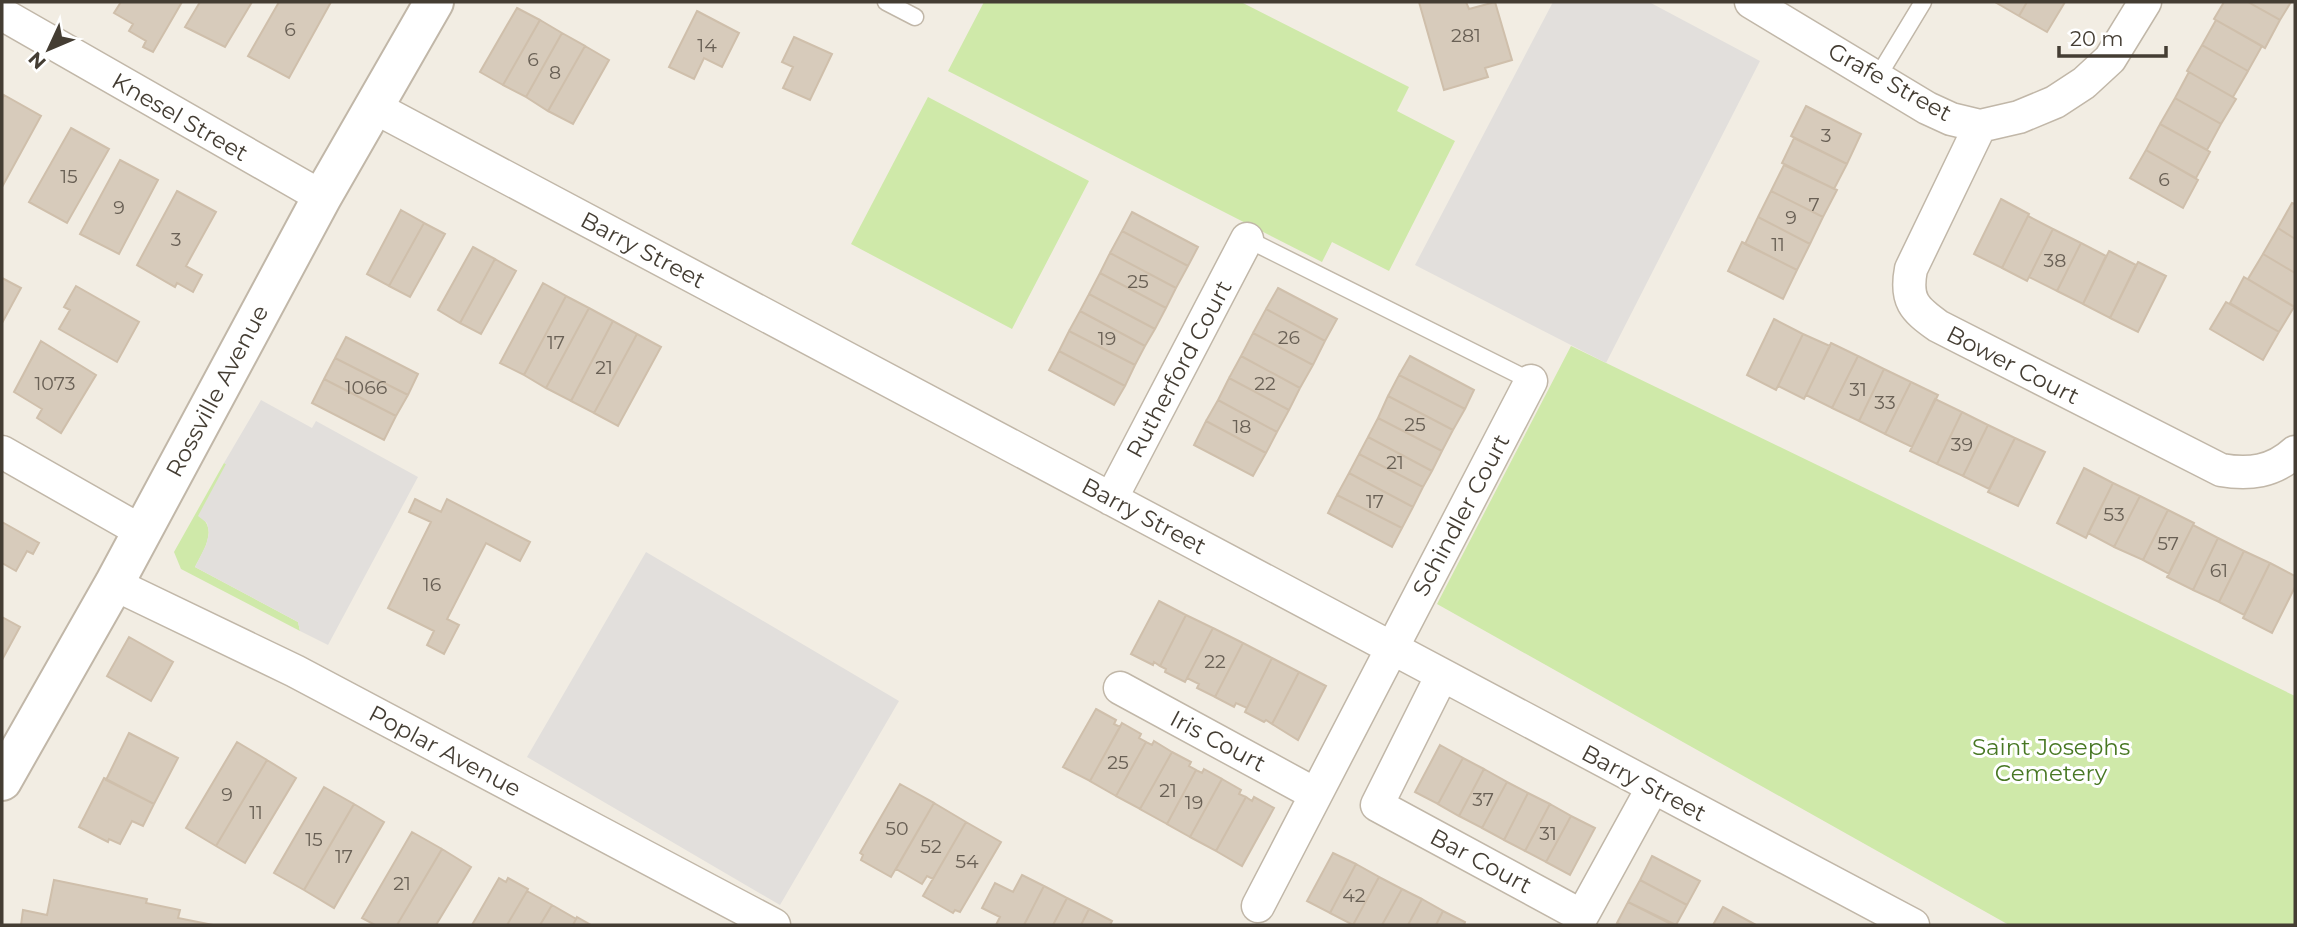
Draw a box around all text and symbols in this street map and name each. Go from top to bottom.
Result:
north arrow [14,14,84,84]
scale bar [2059,14,2166,58]
house number: 6 [284,18,296,41]
house number: 281 [1451,24,1481,47]
text: 20 m [2070,26,2124,51]
house number: 14 [697,34,717,57]
street label: Grafe Street [1823,37,1957,127]
text: N [24,47,51,74]
house number: 6 [527,48,539,71]
house number: 8 [549,61,561,84]
street label: Knesel Street [107,67,253,167]
house number: 3 [1821,124,1831,147]
house number: 15 [60,165,78,188]
house number: 6 [2158,168,2170,191]
house number: 7 [1808,193,1820,216]
house number: 9 [113,196,125,219]
street label: Barry Street [576,205,710,295]
house number: 9 [1785,206,1797,229]
house number: 3 [171,228,181,251]
house number: 11 [1771,233,1785,256]
house number: 38 [2044,249,2066,272]
house number: 25 [1127,270,1149,293]
street label: Rutherford Court [1120,275,1238,463]
street label: Rossville Avenue [160,300,274,482]
street label: Bower Court [1942,320,2084,410]
house number: 26 [1278,326,1300,349]
house number: 19 [1098,327,1116,350]
house number: 17 [547,331,565,354]
house number: 21 [595,356,613,379]
house number: 1073 [34,372,76,395]
house number: 22 [1254,372,1276,395]
house number: 1066 [345,376,387,399]
house number: 31 [1849,378,1867,401]
house number: 33 [1874,391,1896,414]
house number: 25 [1404,413,1426,436]
house number: 18 [1233,415,1251,438]
street label: Schindler Court [1406,429,1516,601]
house number: 39 [1951,433,1973,456]
house number: 21 [1386,451,1404,474]
street label: Barry Street [1077,471,1211,561]
house number: 17 [1366,490,1384,513]
house number: 53 [2103,503,2125,526]
house number: 57 [2157,532,2179,555]
house number: 61 [2210,559,2228,582]
house number: 16 [423,573,441,596]
house number: 22 [1204,650,1226,673]
street label: Poplar Avenue [364,699,526,803]
street label: Iris Court [1166,704,1270,778]
park label: Saint Josephs Cemetery [1972,733,2130,787]
street label: Barry Street [1577,738,1711,828]
house number: 25 [1107,751,1129,774]
house number: 21 [1159,779,1177,802]
house number: 9 [221,783,233,806]
house number: 37 [1472,788,1494,811]
house number: 19 [1185,791,1203,814]
house number: 11 [249,801,263,824]
house number: 50 [885,817,909,840]
house number: 31 [1539,822,1557,845]
street label: Bar Court [1426,823,1536,899]
house number: 15 [305,828,323,851]
house number: 52 [920,835,942,858]
house number: 17 [335,845,353,868]
house number: 54 [955,850,979,873]
house number: 21 [393,872,411,895]
house number: 42 [1342,884,1366,907]

